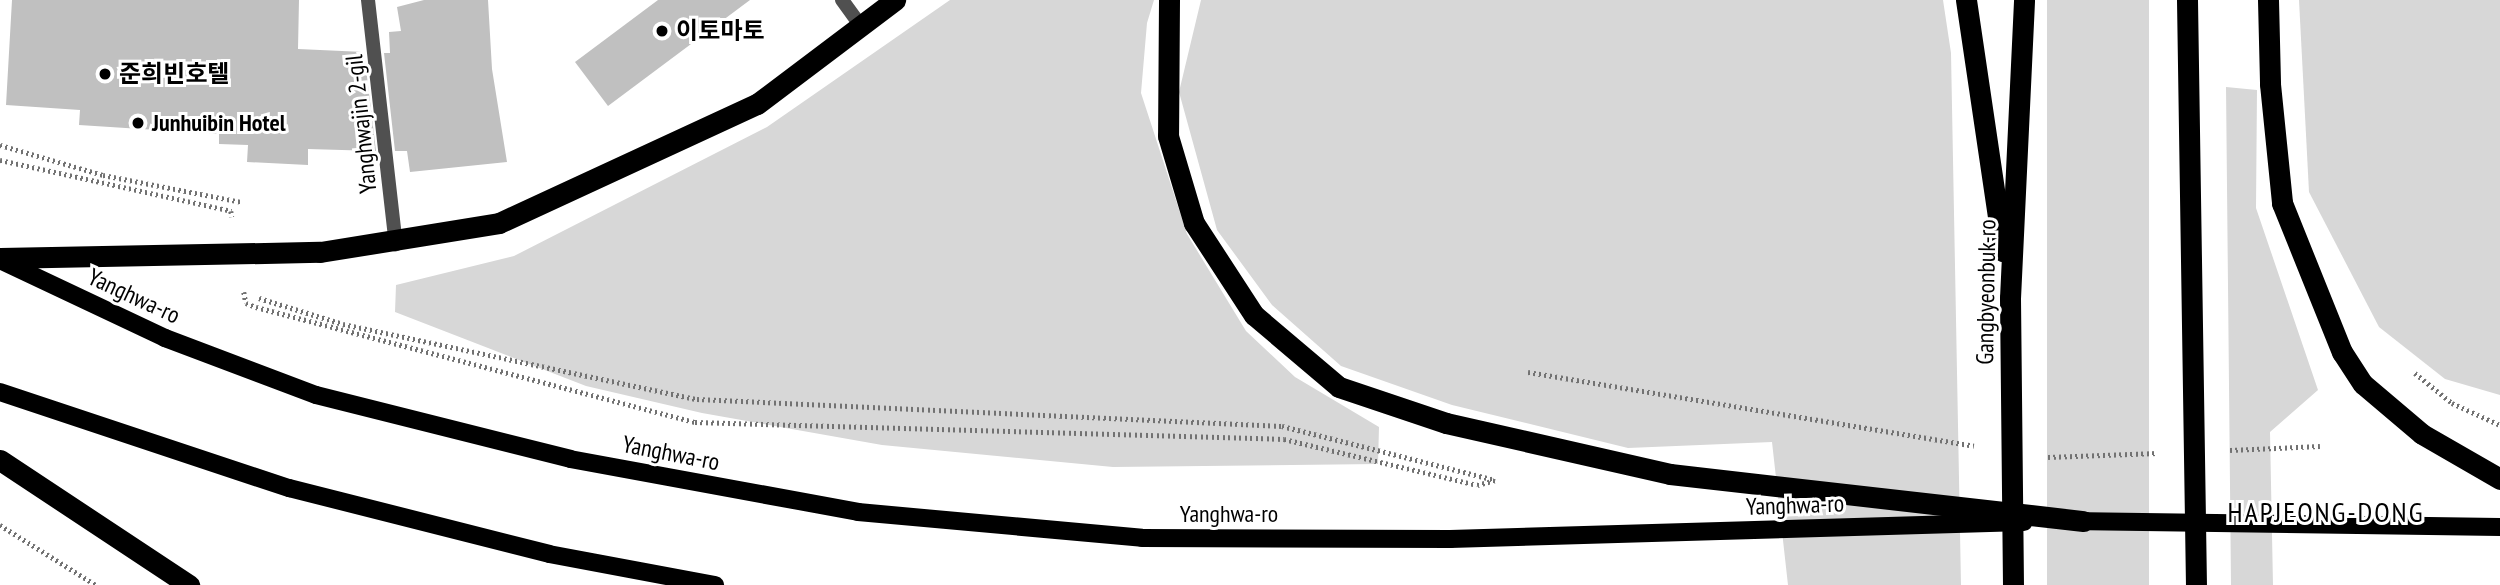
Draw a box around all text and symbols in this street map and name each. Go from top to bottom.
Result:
place label: 이토마토 [676,17,764,45]
marker: 이토마토 [654,23,670,39]
street label: Yanghwajin 2-gil [339,53,383,195]
place label: 준희빈호텔 [119,60,229,88]
marker: 준희빈호텔 [97,66,113,82]
place label: Junhuibin Hotel [152,109,286,137]
marker: Junhuibin Hotel [130,115,146,131]
street label: Gangbyeonbuk-ro [1970,219,2002,365]
street label: Yanghwa-ro [83,262,185,330]
street label: Yanghwa-ro [620,429,722,477]
street label: Yanghwa-ro [1745,489,1845,521]
district label: HAPJEONG-DONG [2229,495,2423,529]
street label: Yanghwa-ro [1180,500,1278,528]

